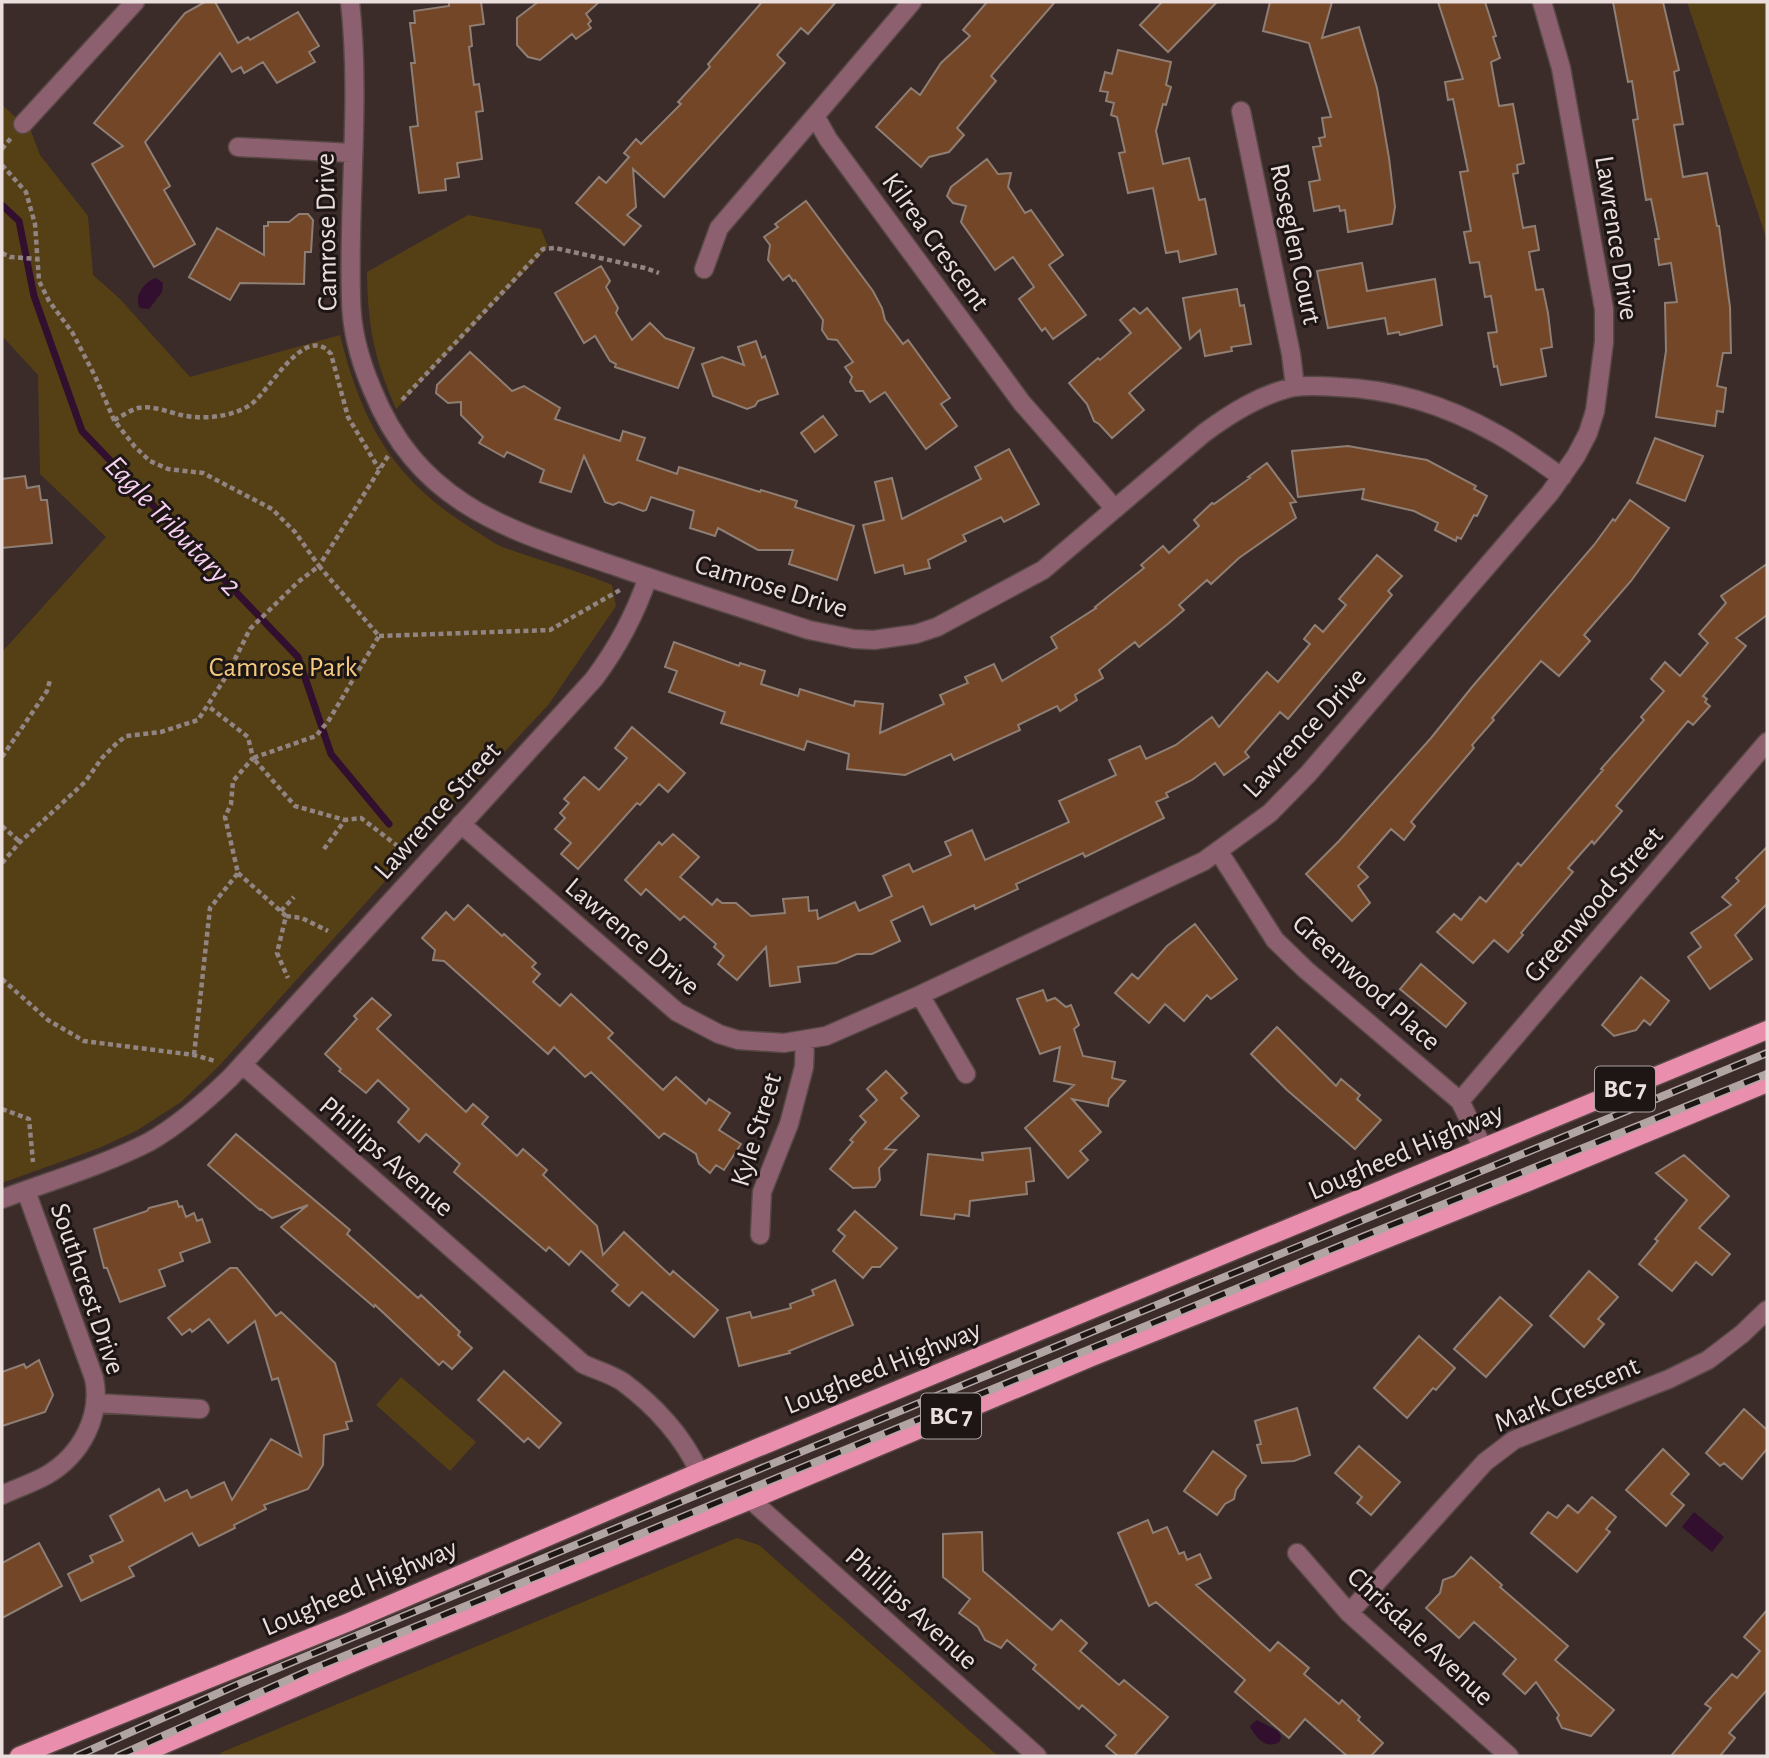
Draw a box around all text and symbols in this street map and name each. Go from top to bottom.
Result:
street label: Camrose Drive [312,153,342,311]
street label: Lawrence Drive [1589,154,1643,322]
street label: Roseglen Court [1264,161,1326,327]
street label: Kilrea Crescent [876,168,994,316]
water label: Eagle Tributary 2 [99,450,247,602]
street label: Camrose Drive [691,550,851,624]
park label: Camrose Park [209,654,357,682]
street label: Lawrence Drive [1238,663,1372,803]
street label: Lawrence Street [369,737,507,885]
street label: Greenwood Street [1519,822,1669,988]
street label: Lawrence Drive [559,873,705,1001]
street label: Greenwood Place [1287,910,1445,1056]
road number: BC 7 [1595,1066,1655,1112]
street label: Kyle Street [727,1070,787,1190]
street label: Phillips Avenue [314,1092,458,1222]
street label: Lougheed Highway [1304,1098,1508,1206]
street label: Southcrest Drive [45,1200,129,1378]
street label: Lougheed Highway [781,1316,985,1420]
street label: Mark Crescent [1491,1352,1644,1438]
road number: BC 7 [921,1394,981,1438]
street label: Lougheed Highway [258,1534,462,1642]
street label: Phillips Avenue [839,1543,983,1675]
street label: Chrisdale Avenue [1342,1562,1498,1712]

